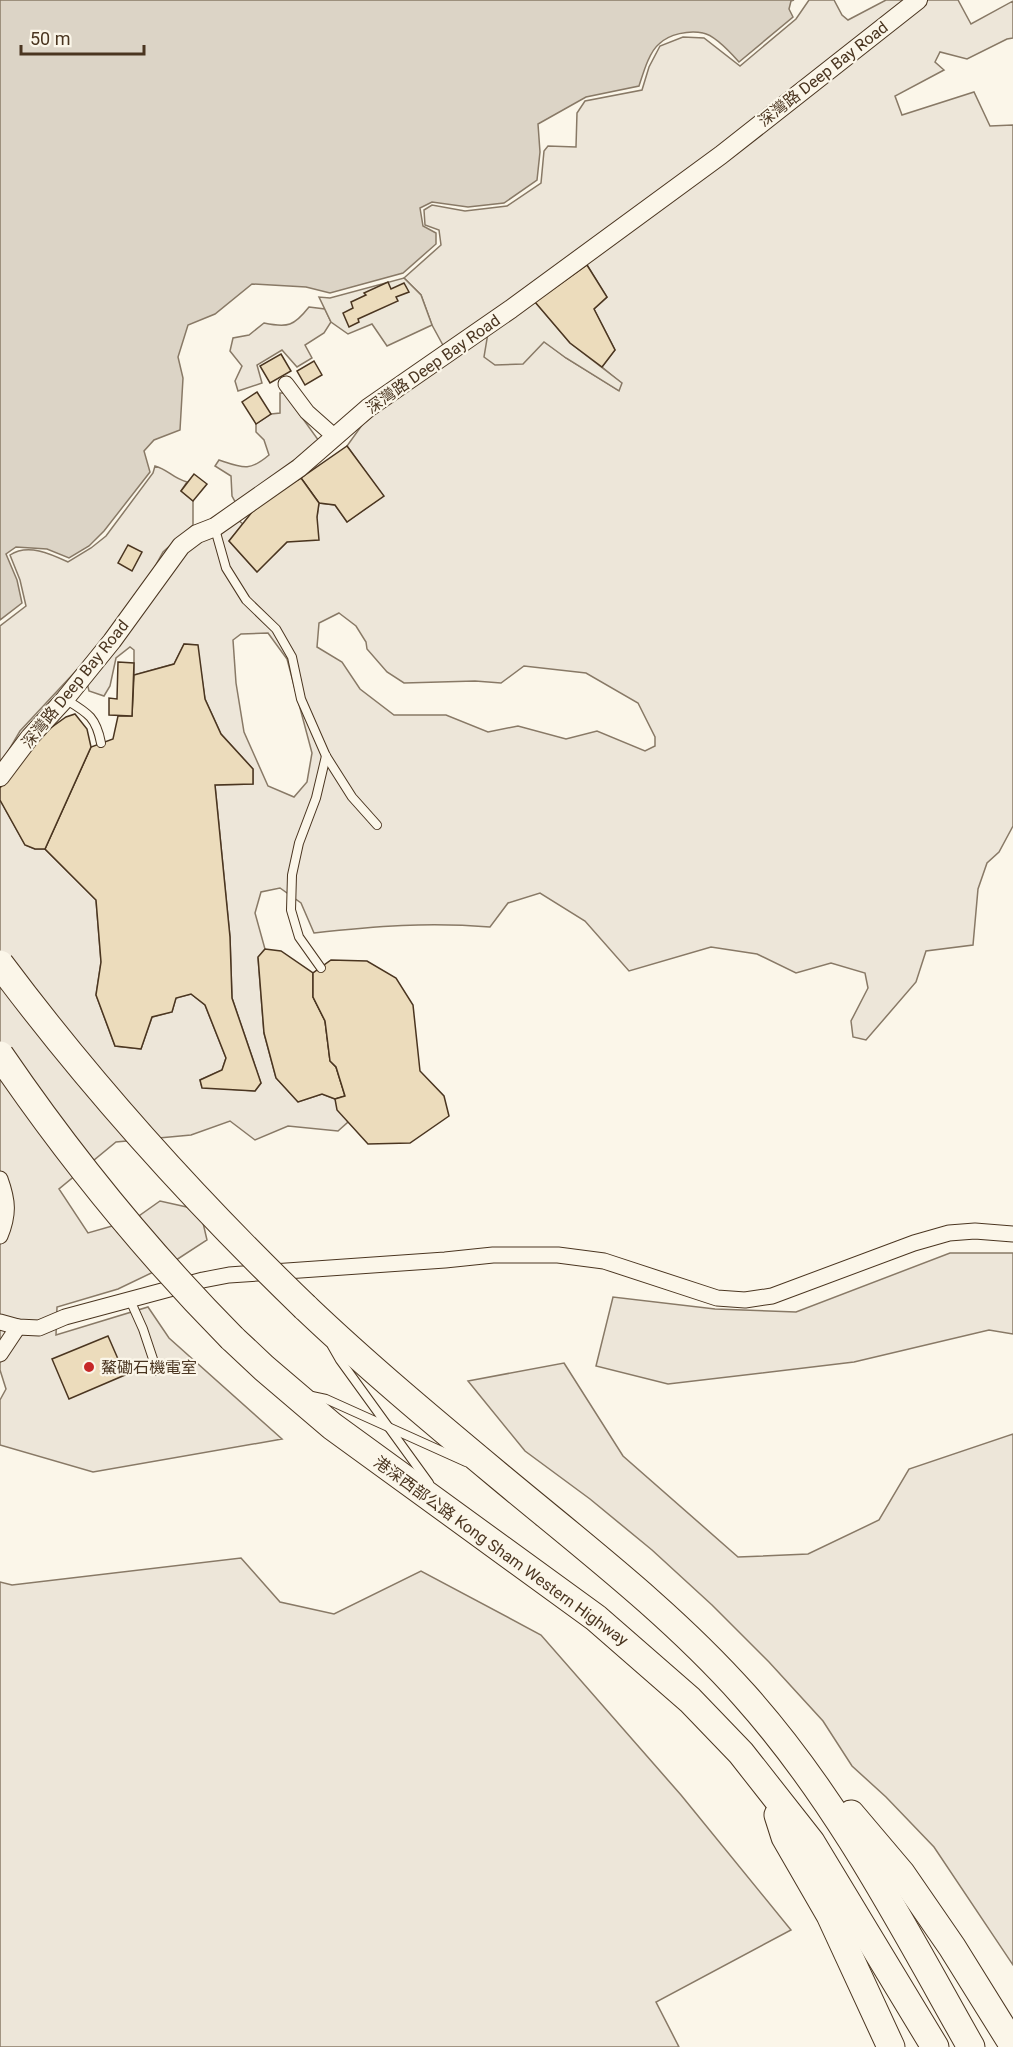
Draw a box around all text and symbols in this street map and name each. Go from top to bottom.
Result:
scale bar [21,18,144,56]
street label: 深灣路 Deep Bay Road [754,18,892,130]
text: 50 m [30,28,70,49]
street label: 深灣路 Deep Bay Road [362,311,504,417]
street label: 深灣路 Deep Bay Road [18,616,132,752]
place label: 鰲磡石機電室 [101,1358,197,1377]
marker: 鰲磡石機電室 [82,1360,96,1374]
street label: 港深西部公路 Kong Sham Western Highway [370,1452,632,1650]

